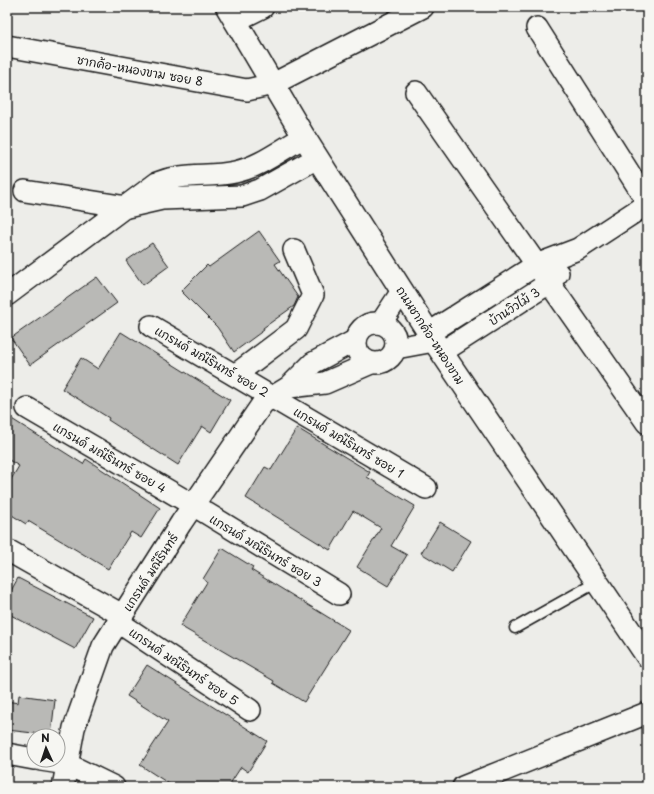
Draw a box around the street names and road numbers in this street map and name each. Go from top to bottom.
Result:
street label: ชากค้อ-หนองขาม ซอย 8 [75,50,205,90]
street label: ถนนชากค้อ-หนองขาม [392,282,470,388]
street label: บ้านวิวไม้ 3 [485,283,543,329]
street label: แกรนด์ มณีรินทร์ ซอย 2 [152,321,272,401]
street label: แกรนด์ มณีรินทร์ ซอย 1 [291,402,407,482]
street label: แกรนด์ มณีรินทร์ ซอย 4 [50,417,170,497]
street label: แกรนด์ มณีรินทร์ ซอย 3 [206,509,326,591]
street label: แกรนด์ มณีรินทร์ [118,529,182,615]
street label: แกรนด์ มณีรินทร์ ซอย 5 [126,623,242,709]

